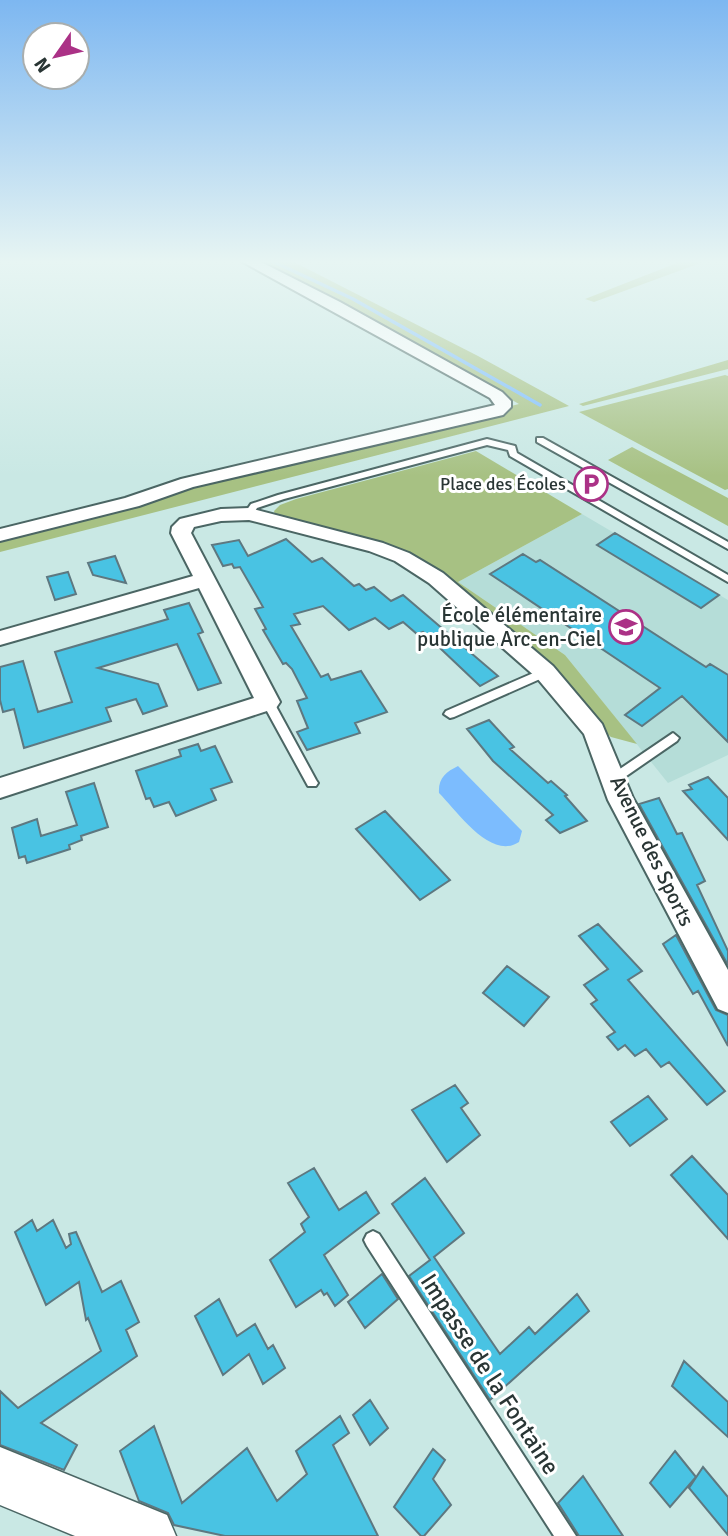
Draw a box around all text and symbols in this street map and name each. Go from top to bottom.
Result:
north arrow [21,21,91,91]
text: N [29,53,56,77]
parking icon: Place des Écoles [572,465,610,503]
place label: Place des Écoles [440,473,566,495]
place label: École élémentaire publique Arc-en-Ciel [417,602,602,652]
school or university icon: École élémentaire publique Arc-en-Ciel [607,608,645,646]
street label: Avenue des Sports [604,772,700,930]
street label: Impasse de la Fontaine [414,1268,566,1480]

